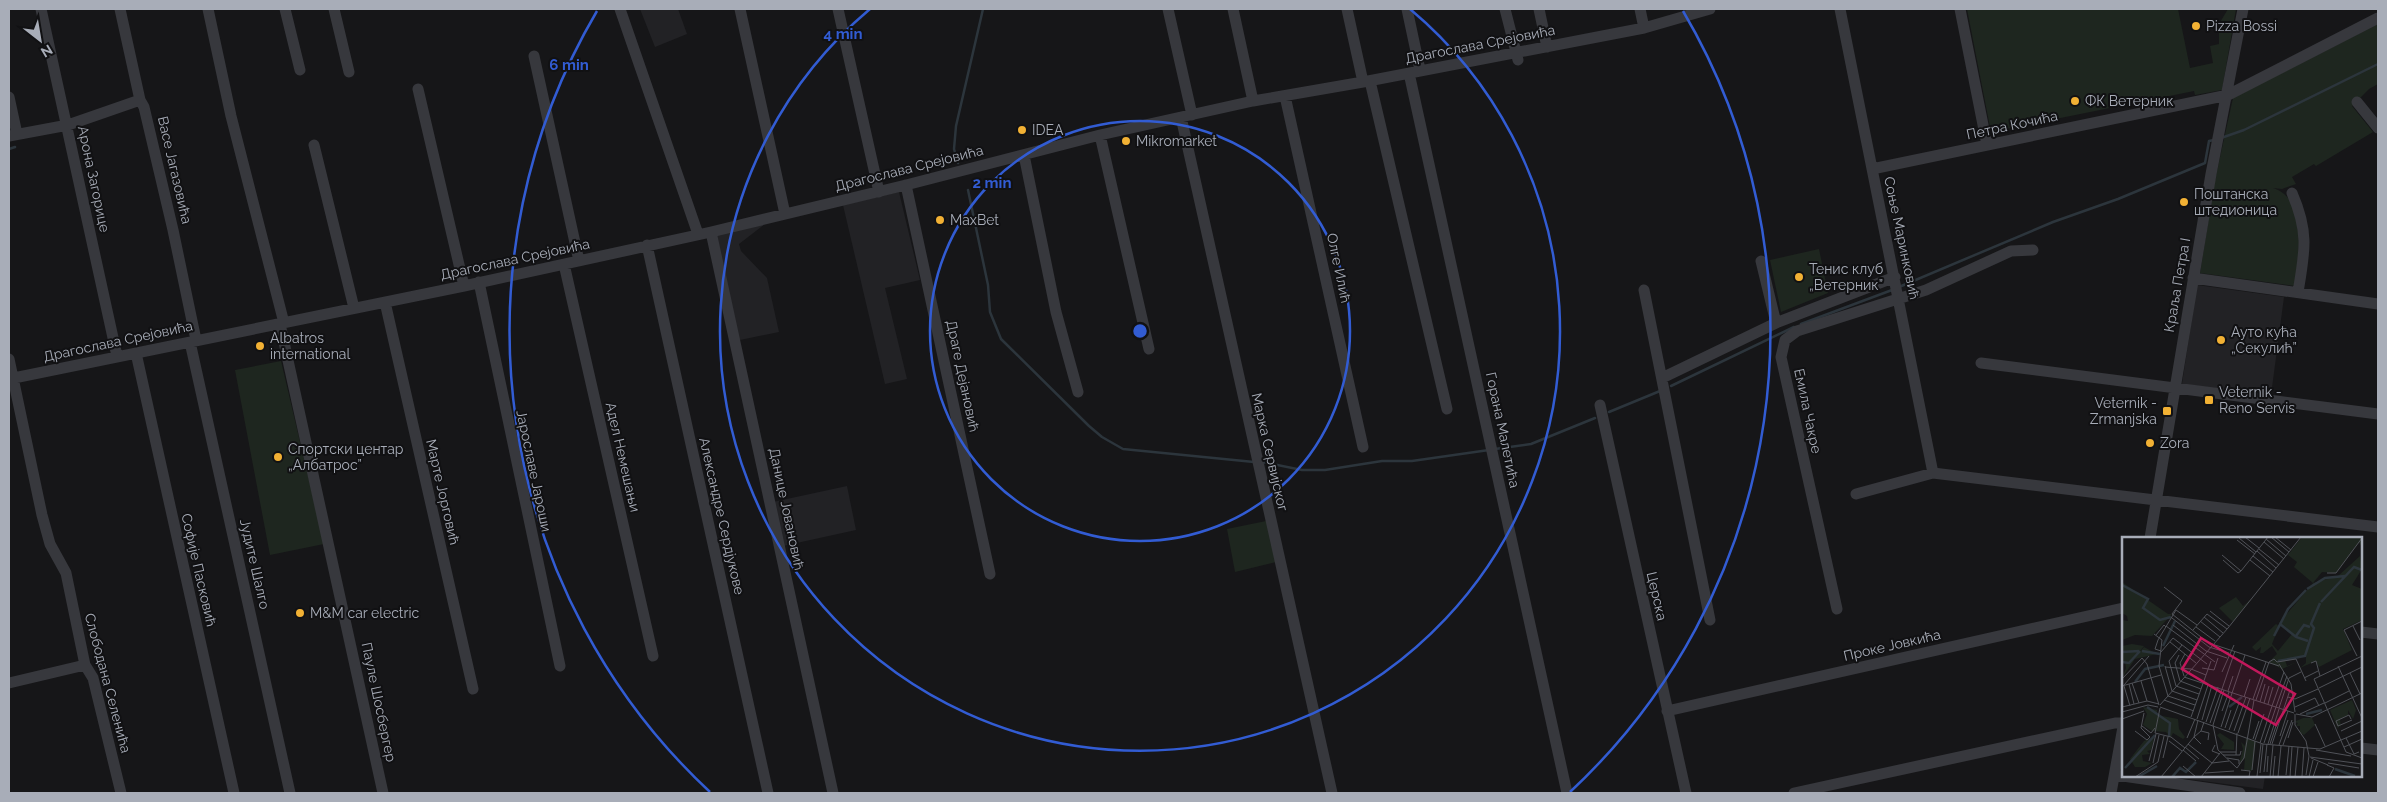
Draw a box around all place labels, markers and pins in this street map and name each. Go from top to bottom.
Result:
place label: Pizza Bossi [2206,18,2277,34]
marker: Pizza Bossi [2190,20,2202,32]
place label: ФК Ветерник [2085,93,2173,109]
marker: ФК Ветерник [2069,95,2081,107]
place label: IDEA [1032,122,1064,138]
marker: IDEA [1016,124,1028,136]
place label: Mikromarket [1136,133,1217,149]
marker: Mikromarket [1120,135,1132,147]
place label: Поштанска штедионица [2194,186,2277,218]
marker: Поштанска штедионица [2178,196,2190,208]
place label: MaxBet [950,212,999,228]
marker: MaxBet [934,214,946,226]
place label: Тенис клуб „Ветерник” [1809,261,1883,293]
marker: Тенис клуб „Ветерник” [1793,271,1805,283]
centre of rings [1131,322,1149,340]
place label: Ауто кућа „Секулић” [2231,324,2297,356]
place label: Albatros international [270,330,350,362]
marker: Ауто кућа „Секулић” [2215,334,2227,346]
marker: Albatros international [254,340,266,352]
place label: Veternik - Reno Servis [2219,384,2295,416]
marker: Veternik - Reno Servis [2203,394,2215,406]
place label: Veternik - Zrmanjska [2090,395,2157,427]
marker: Veternik - Zrmanjska [2161,405,2173,417]
place label: Zora [2160,435,2189,451]
marker: Zora [2144,437,2156,449]
place label: Спортски центар „Албатрос” [288,441,404,473]
marker: Спортски центар „Албатрос” [272,451,284,463]
place label: M&M car electric [310,605,420,621]
marker: M&M car electric [294,607,306,619]

